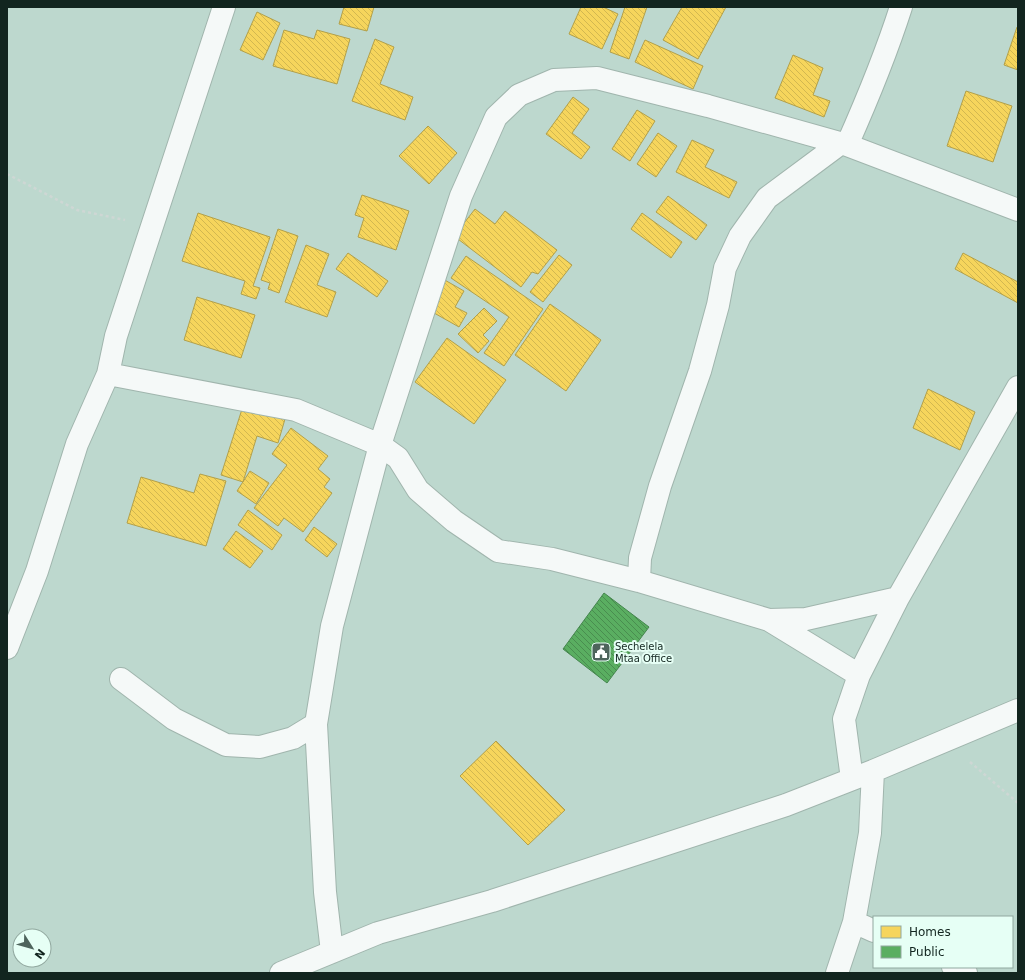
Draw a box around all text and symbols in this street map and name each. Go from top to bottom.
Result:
public building icon: Sechelela Mtaa Office [590,641,612,663]
place label: Sechelela Mtaa Office [615,641,672,664]
legend [873,916,1013,968]
text: Homes [909,925,951,939]
north arrow [12,928,52,968]
text: Public [909,945,945,959]
text: N [32,946,48,961]

